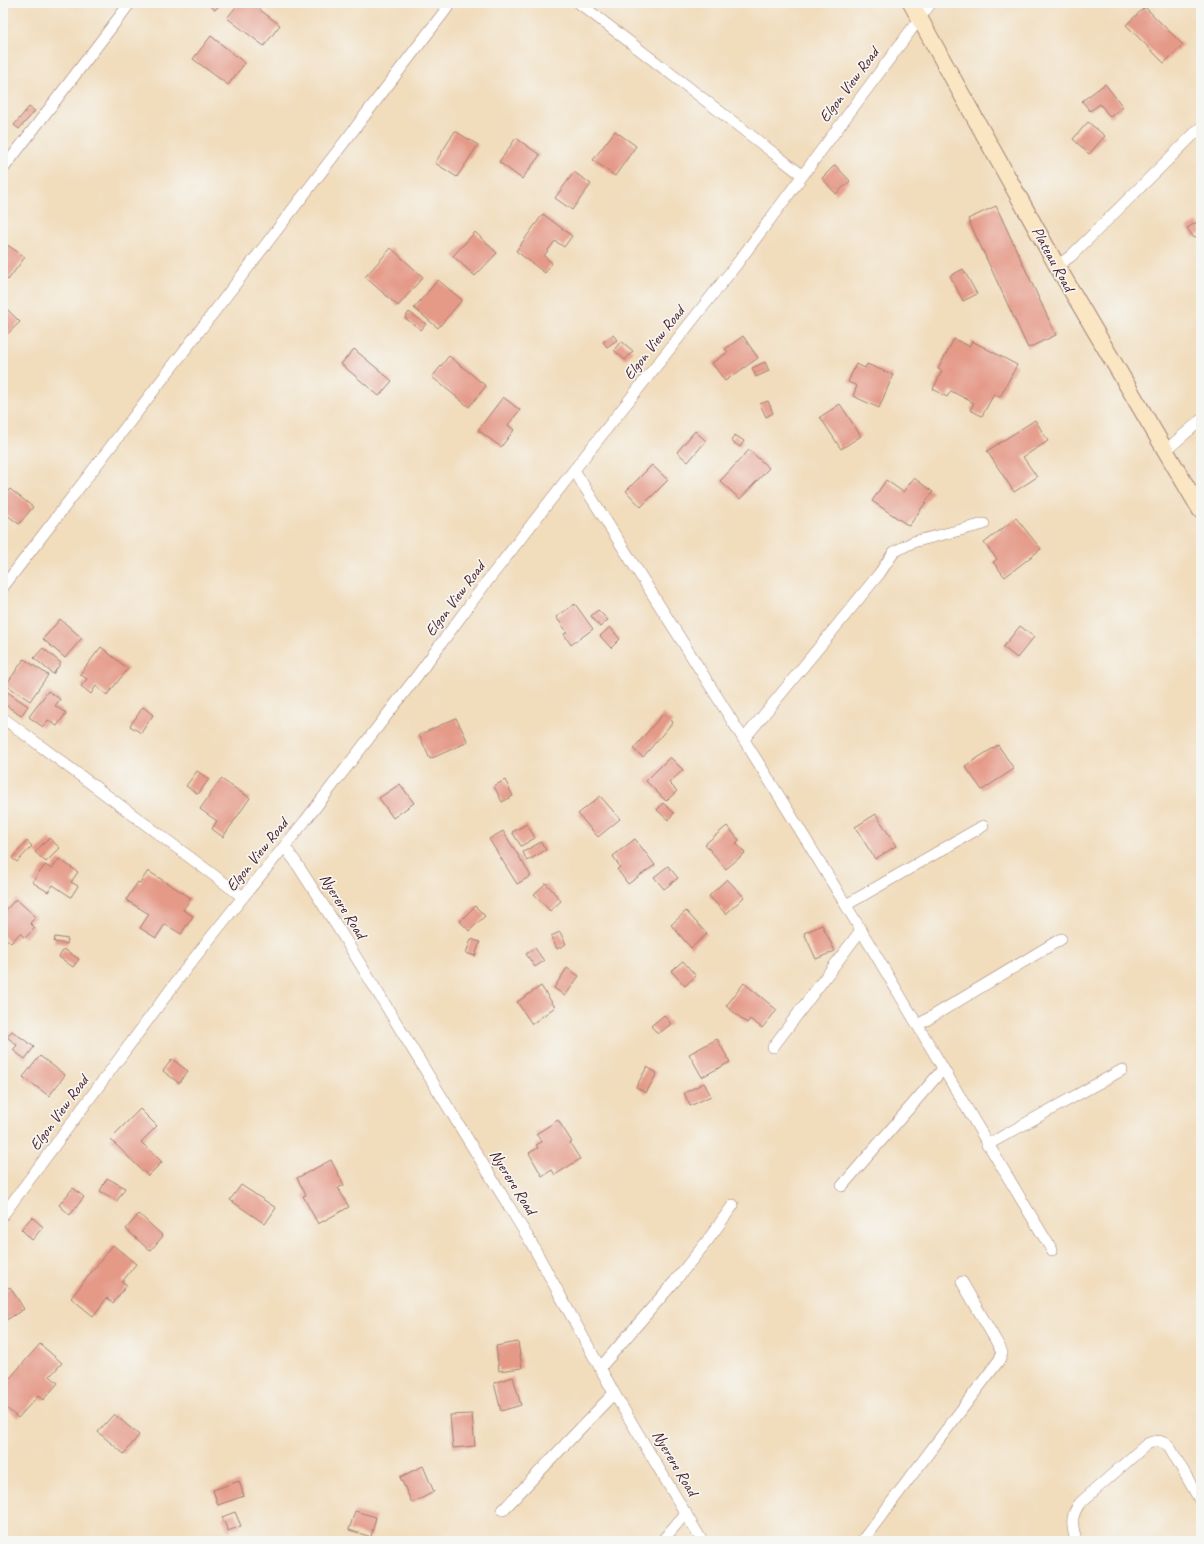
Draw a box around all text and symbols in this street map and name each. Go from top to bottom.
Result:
street label: Elgon View Road [815,42,885,126]
street label: Plateau Road [1027,223,1080,297]
street label: Elgon View Road [619,300,691,384]
street label: Elgon View Road [421,556,491,640]
street label: Elgon View Road [222,812,294,896]
street label: Nyerere Road [315,870,372,945]
street label: Elgon View Road [25,1069,95,1155]
street label: Nyerere Road [485,1146,542,1221]
street label: Nyerere Road [648,1427,704,1502]

